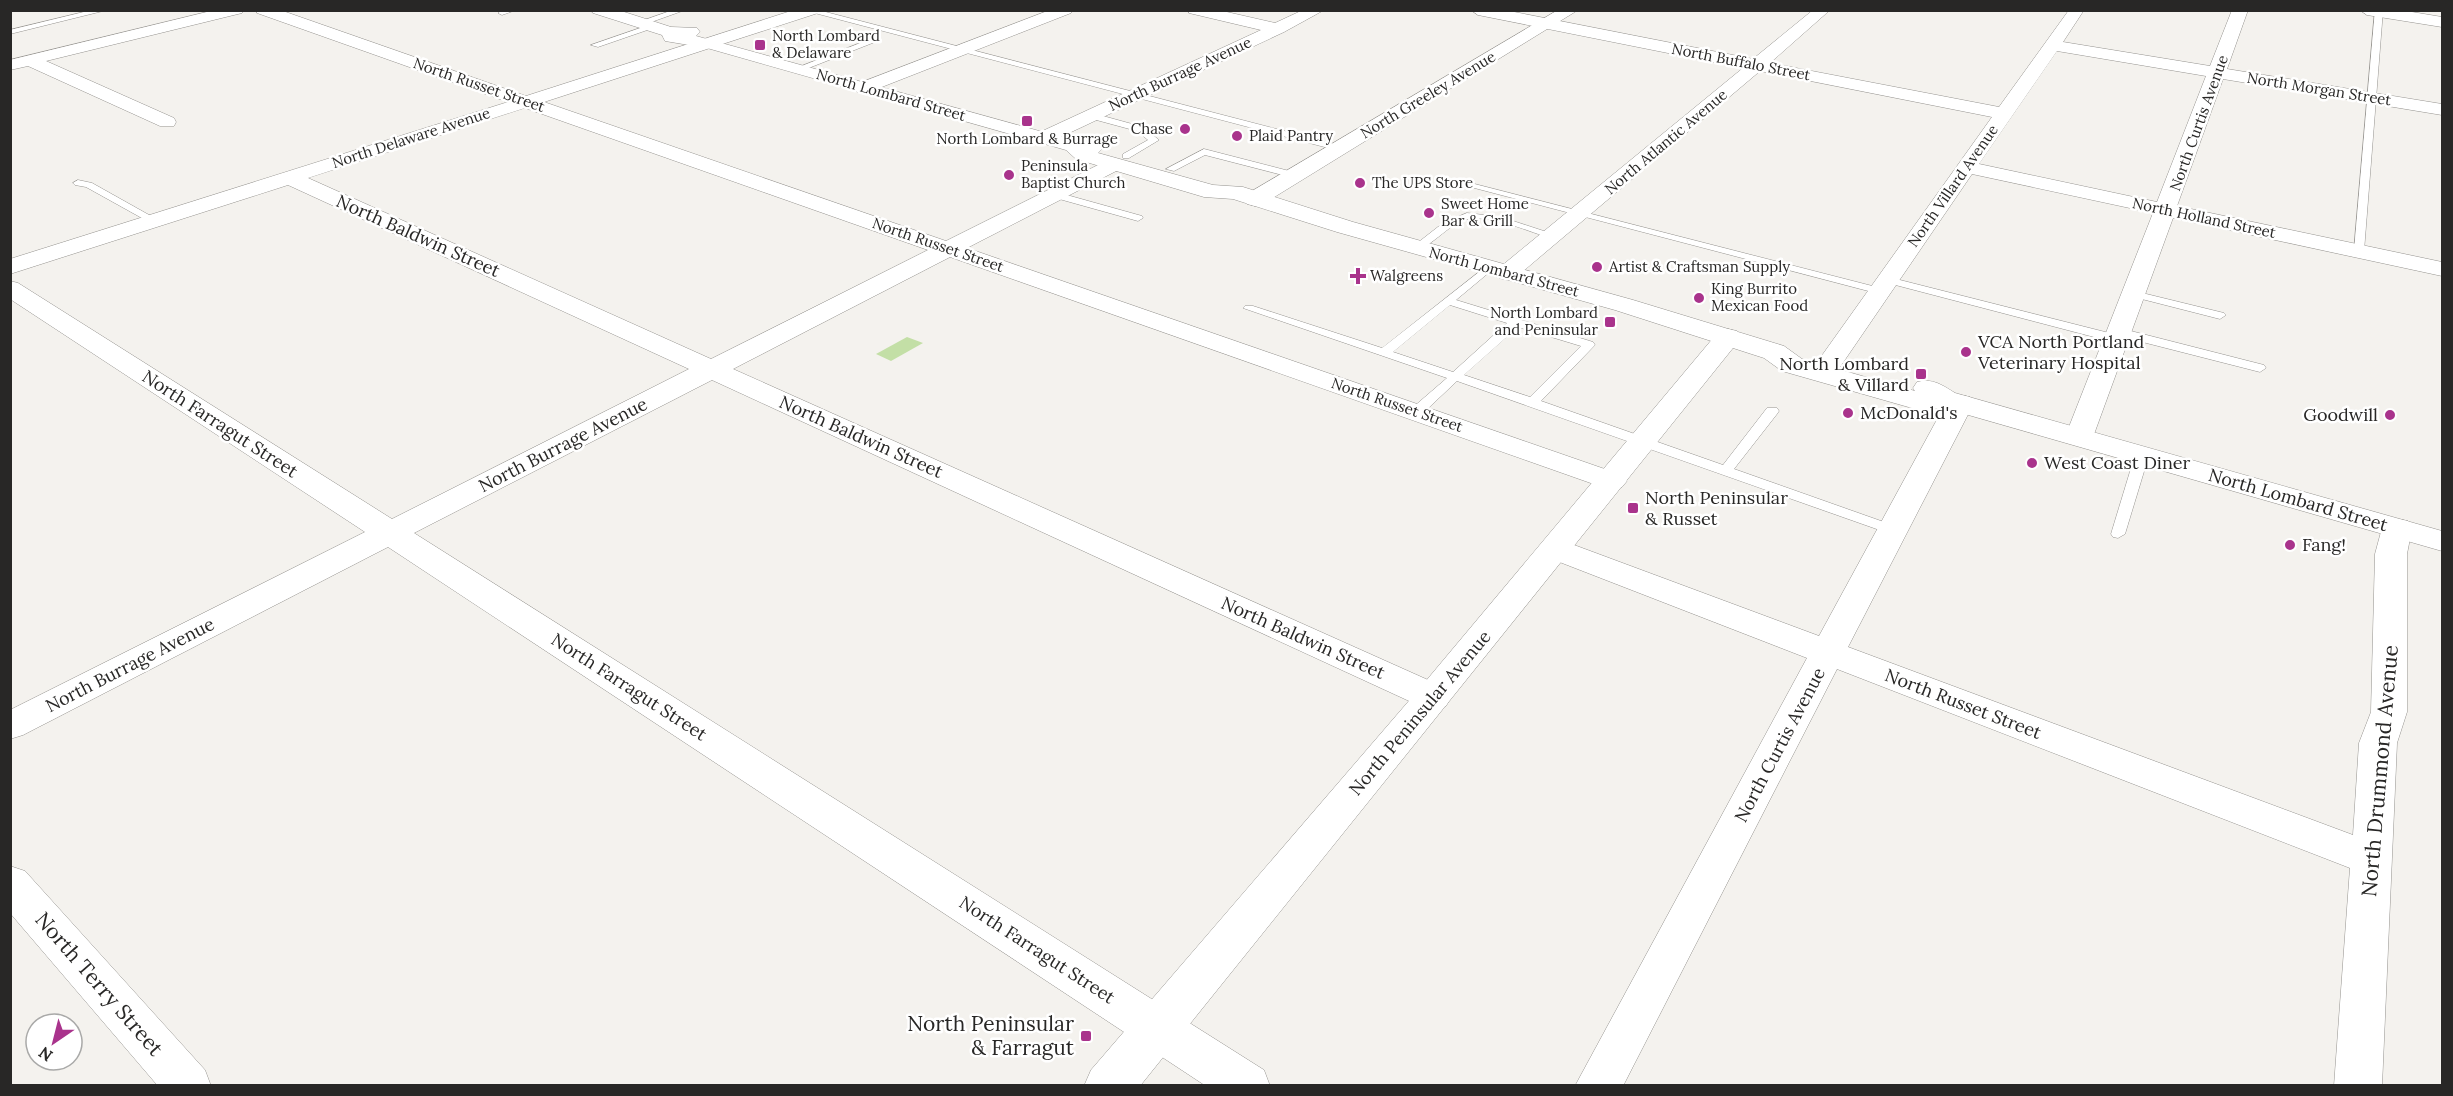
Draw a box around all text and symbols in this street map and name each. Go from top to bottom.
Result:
place label: North Lombard & Delaware [772,26,880,62]
street label: North Burrage Avenue [1105,32,1254,115]
marker: North Lombard & Delaware [753,38,767,52]
street label: North Buffalo Street [1670,39,1812,84]
street label: North Greeley Avenue [1357,47,1499,142]
street label: North Curtis Avenue [2165,52,2232,193]
street label: North Russet Street [411,53,548,116]
street label: North Lombard Street [814,64,968,125]
street label: North Morgan Street [2246,68,2393,109]
street label: North Atlantic Avenue [1601,85,1731,198]
street label: North Delaware Avenue [329,103,492,172]
marker: North Lombard & Burrage [1020,114,1034,128]
place label: Chase [1131,119,1173,138]
street label: North Villard Avenue [1903,121,2002,251]
marker: Chase [1178,122,1192,136]
place label: Plaid Pantry [1249,126,1333,145]
place label: North Lombard & Burrage [936,129,1118,148]
marker: Plaid Pantry [1230,129,1244,143]
place label: Peninsula Baptist Church [1021,156,1126,192]
marker: Peninsula Baptist Church [1002,168,1016,182]
place label: The UPS Store [1372,173,1473,192]
marker: The UPS Store [1353,176,1367,190]
street label: North Baldwin Street [333,189,504,282]
street label: North Holland Street [2131,193,2278,242]
place label: Sweet Home Bar & Grill [1441,194,1529,230]
marker: Sweet Home Bar & Grill [1422,206,1436,220]
street label: North Russet Street [870,213,1007,276]
street label: North Lombard Street [1427,242,1581,301]
place label: Artist & Craftsman Supply [1608,257,1790,276]
marker: Artist & Craftsman Supply [1590,260,1604,274]
place label: Walgreens [1370,266,1443,285]
marker: Walgreens [1351,269,1365,283]
place label: King Burrito Mexican Food [1711,279,1808,315]
marker: King Burrito Mexican Food [1692,291,1706,305]
place label: North Lombard and Peninsular [1490,303,1598,339]
marker: North Lombard and Peninsular [1603,315,1617,329]
place label: VCA North Portland Veterinary Hospital [1977,330,2145,374]
marker: VCA North Portland Veterinary Hospital [1959,345,1973,359]
place label: North Lombard & Villard [1779,352,1909,396]
street label: North Farragut Street [138,365,302,483]
marker: North Lombard & Villard [1914,367,1928,381]
street label: North Russet Street [1329,373,1466,436]
street label: North Baldwin Street [776,390,947,483]
street label: North Burrage Avenue [474,392,651,497]
place label: McDonald's [1860,401,1958,424]
place label: Goodwill [2303,403,2378,426]
marker: McDonald's [1841,406,1855,420]
marker: Goodwill [2383,408,2397,422]
place label: West Coast Diner [2044,451,2191,474]
marker: West Coast Diner [2025,456,2039,470]
street label: North Lombard Street [2206,463,2390,536]
place label: North Peninsular & Russet [1645,486,1788,530]
marker: North Peninsular & Russet [1626,501,1640,515]
place label: Fang! [2302,533,2346,556]
marker: Fang! [2283,538,2297,552]
street label: North Baldwin Street [1218,591,1389,684]
street label: North Burrage Avenue [41,612,218,717]
street label: North Peninsular Avenue [1344,625,1496,800]
street label: North Farragut Street [547,628,711,746]
street label: North Drummond Avenue [2355,644,2404,898]
street label: North Curtis Avenue [1729,663,1830,826]
street label: North Russet Street [1882,663,2045,744]
street label: North Farragut Street [955,891,1119,1009]
street label: North Terry Street [30,907,168,1061]
place label: North Peninsular & Farragut [907,1010,1075,1061]
north arrow [24,1012,84,1072]
marker: North Peninsular & Farragut [1079,1029,1093,1043]

